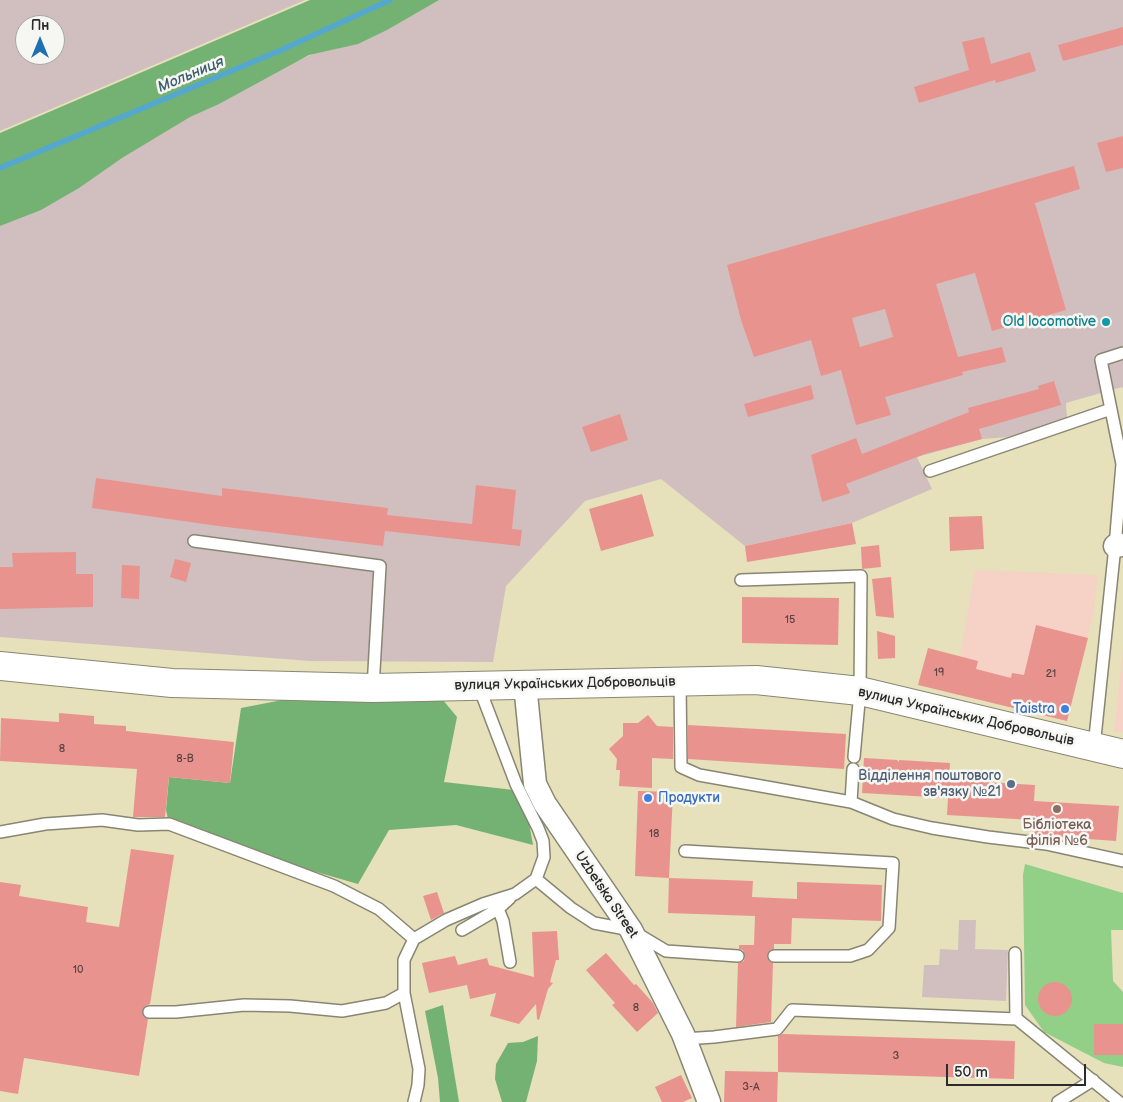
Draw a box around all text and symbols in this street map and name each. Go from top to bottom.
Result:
north arrow [15,15,65,65]
text: Пн [31,17,49,34]
water label: Мольниця [155,53,227,97]
place label: Old locomotive [1003,314,1096,330]
marker: Old locomotive [1100,316,1112,328]
house number: 15 [785,613,795,627]
house number: 19 [934,666,944,680]
house number: 21 [1046,667,1056,681]
street label: вулиця Українських Добровольців [454,674,676,694]
street label: вулиця Українських Добровольців [856,684,1076,750]
place label: Taistra [1013,701,1055,717]
marker: Taistra [1059,703,1071,715]
house number: 8 [59,742,65,756]
house number: 8-В [176,752,194,766]
place label: Відділення поштового зв'язку №21 [858,768,1001,800]
marker: Відділення поштового зв'язку №21 [1005,778,1017,790]
place label: Продукти [658,790,720,806]
marker: Продукти [642,792,654,804]
marker: Бібліотека філія №6 [1051,803,1063,815]
place label: Бібліотека філія №6 [1022,817,1092,850]
house number: 18 [649,827,659,841]
street label: Uzbetska Street [571,848,641,942]
house number: 10 [73,963,83,977]
house number: 8 [633,1001,639,1015]
house number: 3 [893,1049,899,1063]
scale bar [948,1054,1088,1086]
text: 50 m [954,1063,988,1082]
house number: 3-А [742,1080,760,1094]

